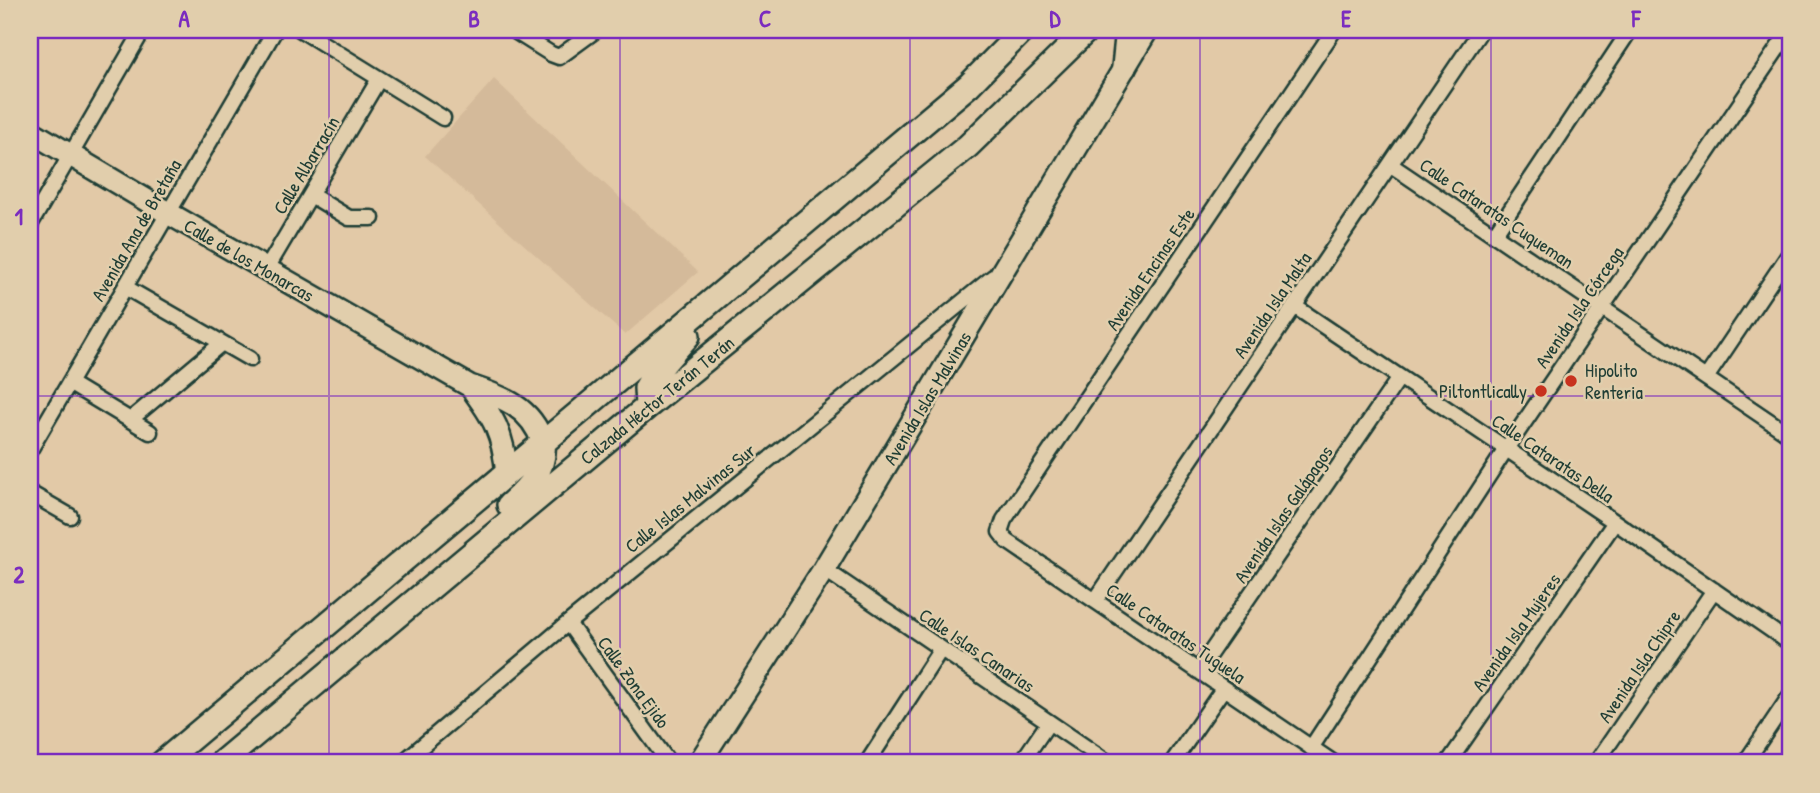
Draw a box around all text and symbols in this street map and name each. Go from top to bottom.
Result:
text: A [178,3,190,34]
text: B [468,3,480,34]
text: C [759,3,771,34]
text: D [1050,3,1062,34]
text: E [1341,3,1352,34]
text: F [1631,3,1642,34]
street label: Calle Albarracín [267,111,345,219]
street label: Calle Cataratas Cuqueman [1415,152,1579,274]
street label: Avenida Ana de Bretaña [85,154,188,306]
text: 1 [15,201,23,232]
street label: Avenida Encinas Este [1099,202,1201,335]
street label: Calle de los Monarcas [179,212,319,308]
street label: Avenida Isla Córcega [1529,241,1630,373]
street label: Avenida Isla Malta [1227,246,1317,363]
street label: Avenida Islas Malvinas [877,326,977,470]
street label: Calzada Héctor Terán Terán [574,330,740,470]
place label: Hipolito Renteria [1585,357,1643,405]
marker: Hipolito Renteria [1563,373,1579,389]
place label: Piltontlically [1439,378,1527,404]
marker: Piltontlically [1533,383,1549,399]
street label: Calle Cataratas Della [1487,407,1620,509]
street label: Calle Islas Malvinas Sur [619,437,761,559]
street label: Avenida Islas Galápagos [1227,440,1339,588]
text: 2 [14,559,25,590]
street label: Avenida Isla Mujeres [1466,568,1566,696]
street label: Calle Cataratas Tuguela [1101,577,1251,690]
street label: Calle Islas Canarias [914,602,1040,698]
street label: Avenida Isla Chipre [1592,604,1687,728]
street label: Calle Zona Ejido [592,631,676,734]

